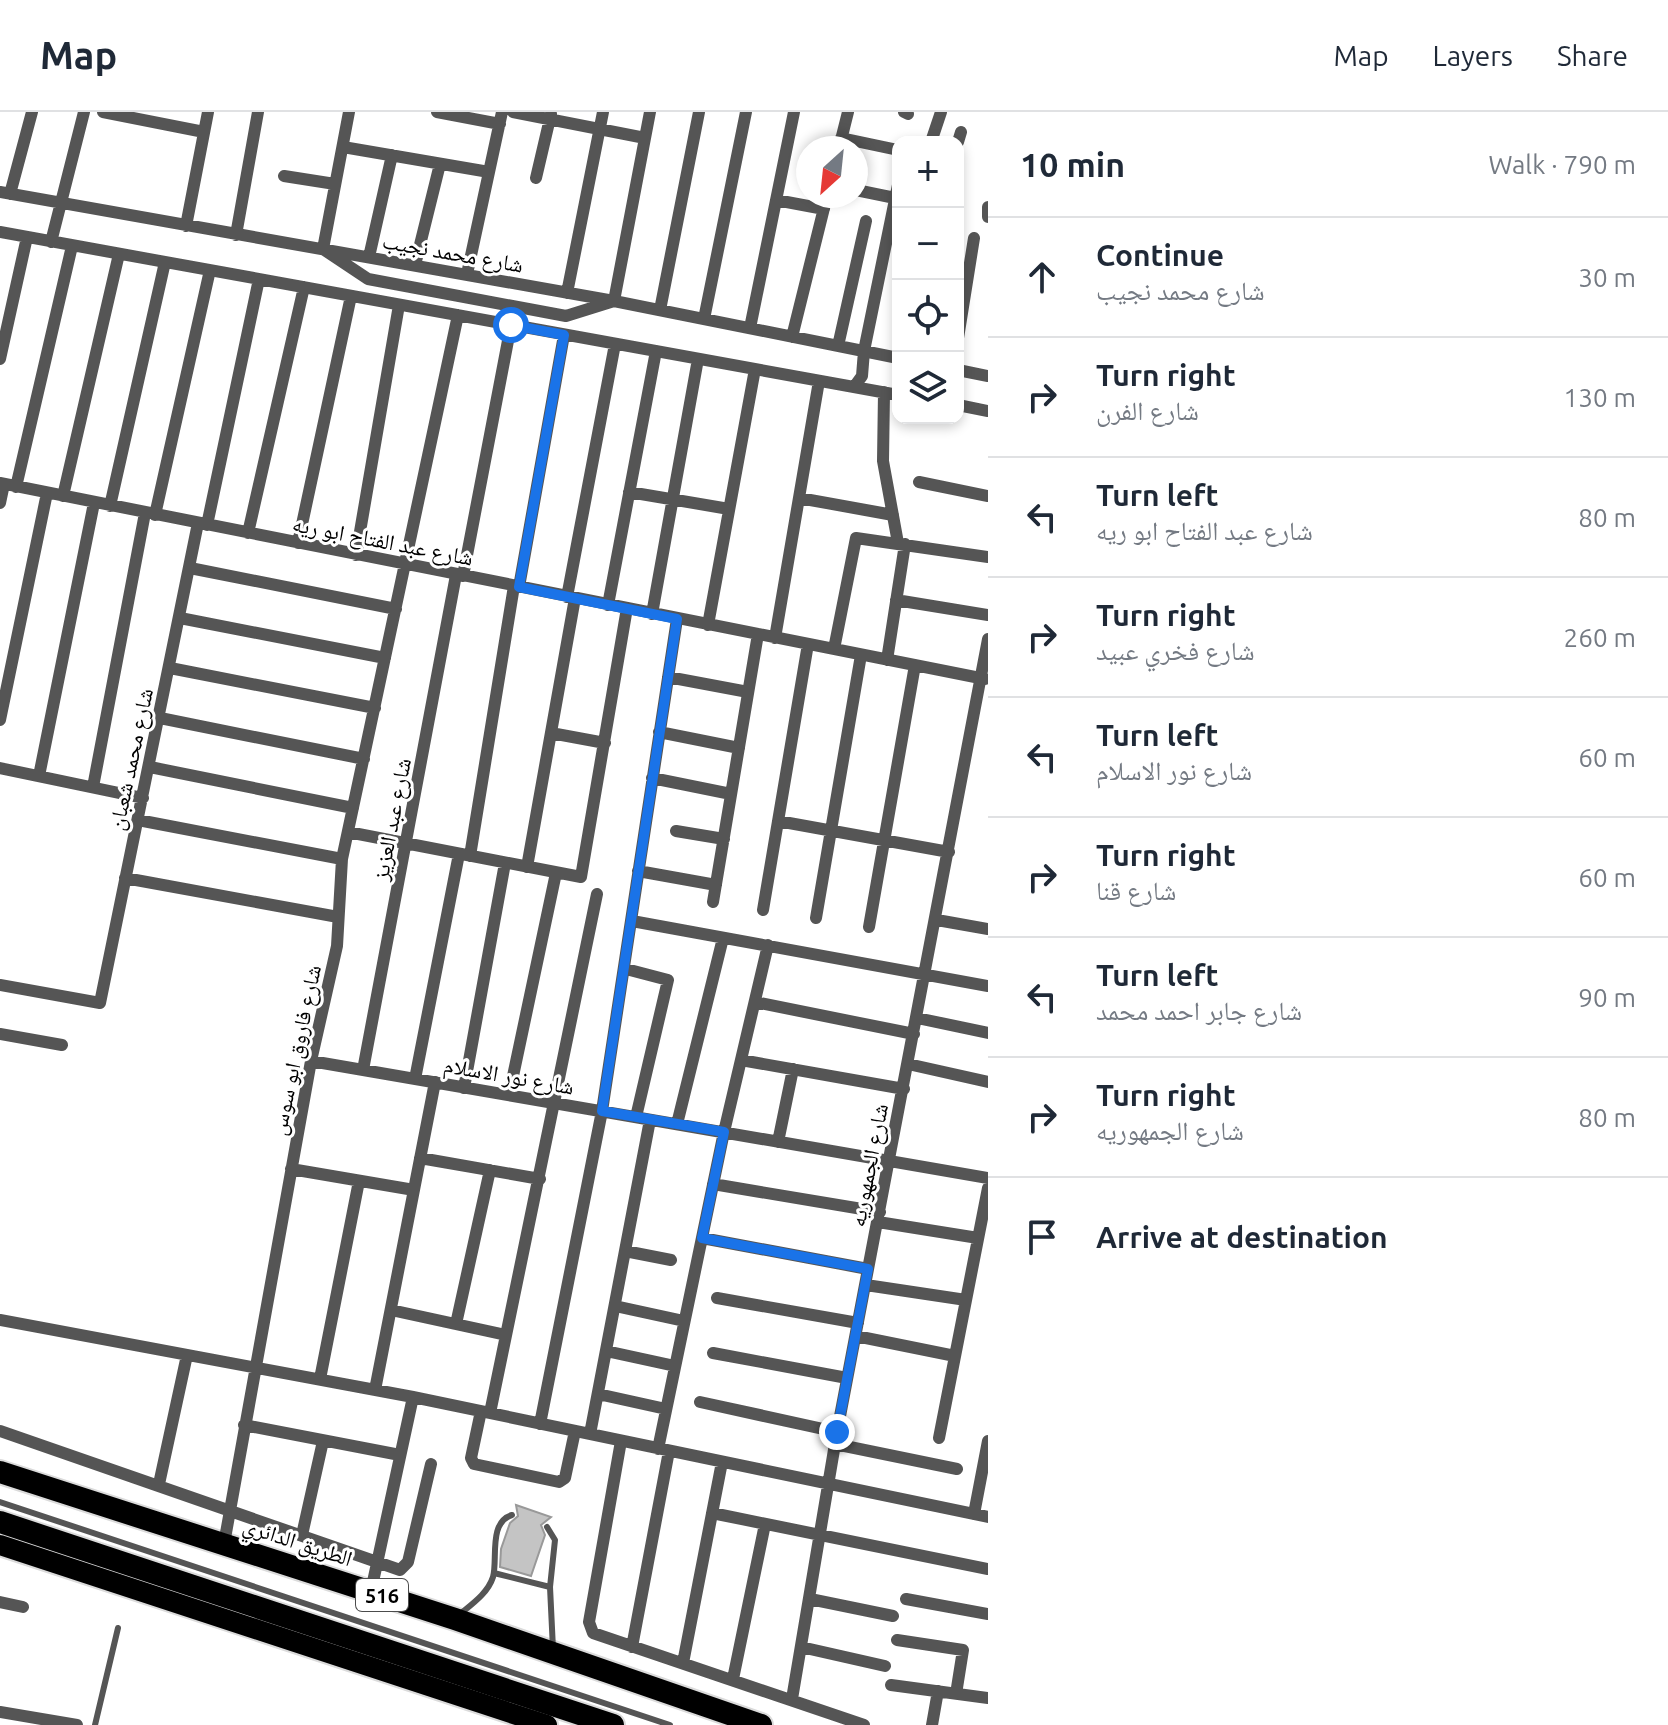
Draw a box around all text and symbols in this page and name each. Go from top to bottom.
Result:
text: Map [40,34,117,76]
text: Map [1333,40,1389,71]
text: Layers [1433,40,1513,71]
text: Share [1557,40,1628,71]
north arrow [796,136,868,208]
map controls [892,136,964,424]
button: + [892,136,964,208]
text: 10 min [1020,145,1125,183]
text: Walk · 790 m [1488,150,1636,179]
button: − [892,208,964,280]
street label: شارع محمد نجيب [380,227,525,279]
text: Continue [1096,238,1224,272]
icon: ahead [1020,255,1064,299]
text: 30 m [1578,263,1636,292]
text: شارع محمد نجيب [1096,276,1265,305]
button: locate [892,280,964,352]
route start [493,307,529,343]
button: layers [892,352,964,424]
text: Turn right [1096,358,1236,392]
icon: right [1020,375,1064,419]
text: 130 m [1564,383,1636,412]
text: شارع الفرن [1096,396,1199,425]
text: Turn left [1096,478,1218,512]
icon: left [1020,495,1064,539]
text: 80 m [1578,503,1636,532]
street label: شارع عبد الفتاح ابو ريه [290,510,475,572]
text: شارع عبد الفتاح ابو ريه [1096,516,1313,545]
text: Turn right [1096,598,1236,632]
icon: right [1020,615,1064,659]
text: 260 m [1564,623,1636,652]
text: شارع فخري عبيد [1096,636,1255,665]
street label: شارع محمد شعبان [103,686,159,833]
text: Turn left [1096,718,1218,752]
icon: left [1020,735,1064,779]
text: 60 m [1578,743,1636,772]
street label: شارع عبد العزيز [367,756,417,884]
text: شارع نور الاسلام [1096,756,1252,785]
text: Turn right [1096,838,1236,872]
icon: right [1020,855,1064,899]
text: 60 m [1578,863,1636,892]
text: شارع قنا [1096,876,1176,905]
text: Turn left [1096,958,1218,992]
street label: شارع فاروق ابو سوس [265,963,327,1138]
icon: left [1020,975,1064,1019]
text: 90 m [1578,983,1636,1012]
text: شارع جابر احمد محمد [1096,996,1302,1025]
street label: شارع نور الاسلام [441,1051,576,1102]
text: Turn right [1096,1078,1236,1112]
icon: right [1020,1095,1064,1139]
street label: شارع الجمهوريه [844,1101,894,1229]
text: 80 m [1578,1103,1636,1132]
text: شارع الجمهوريه [1096,1116,1244,1145]
icon: arrive [1020,1215,1064,1259]
text: Arrive at destination [1096,1220,1388,1254]
route end [819,1414,855,1450]
street label: الطريق الدائري [238,1512,356,1576]
road number: 516 [356,1579,408,1611]

